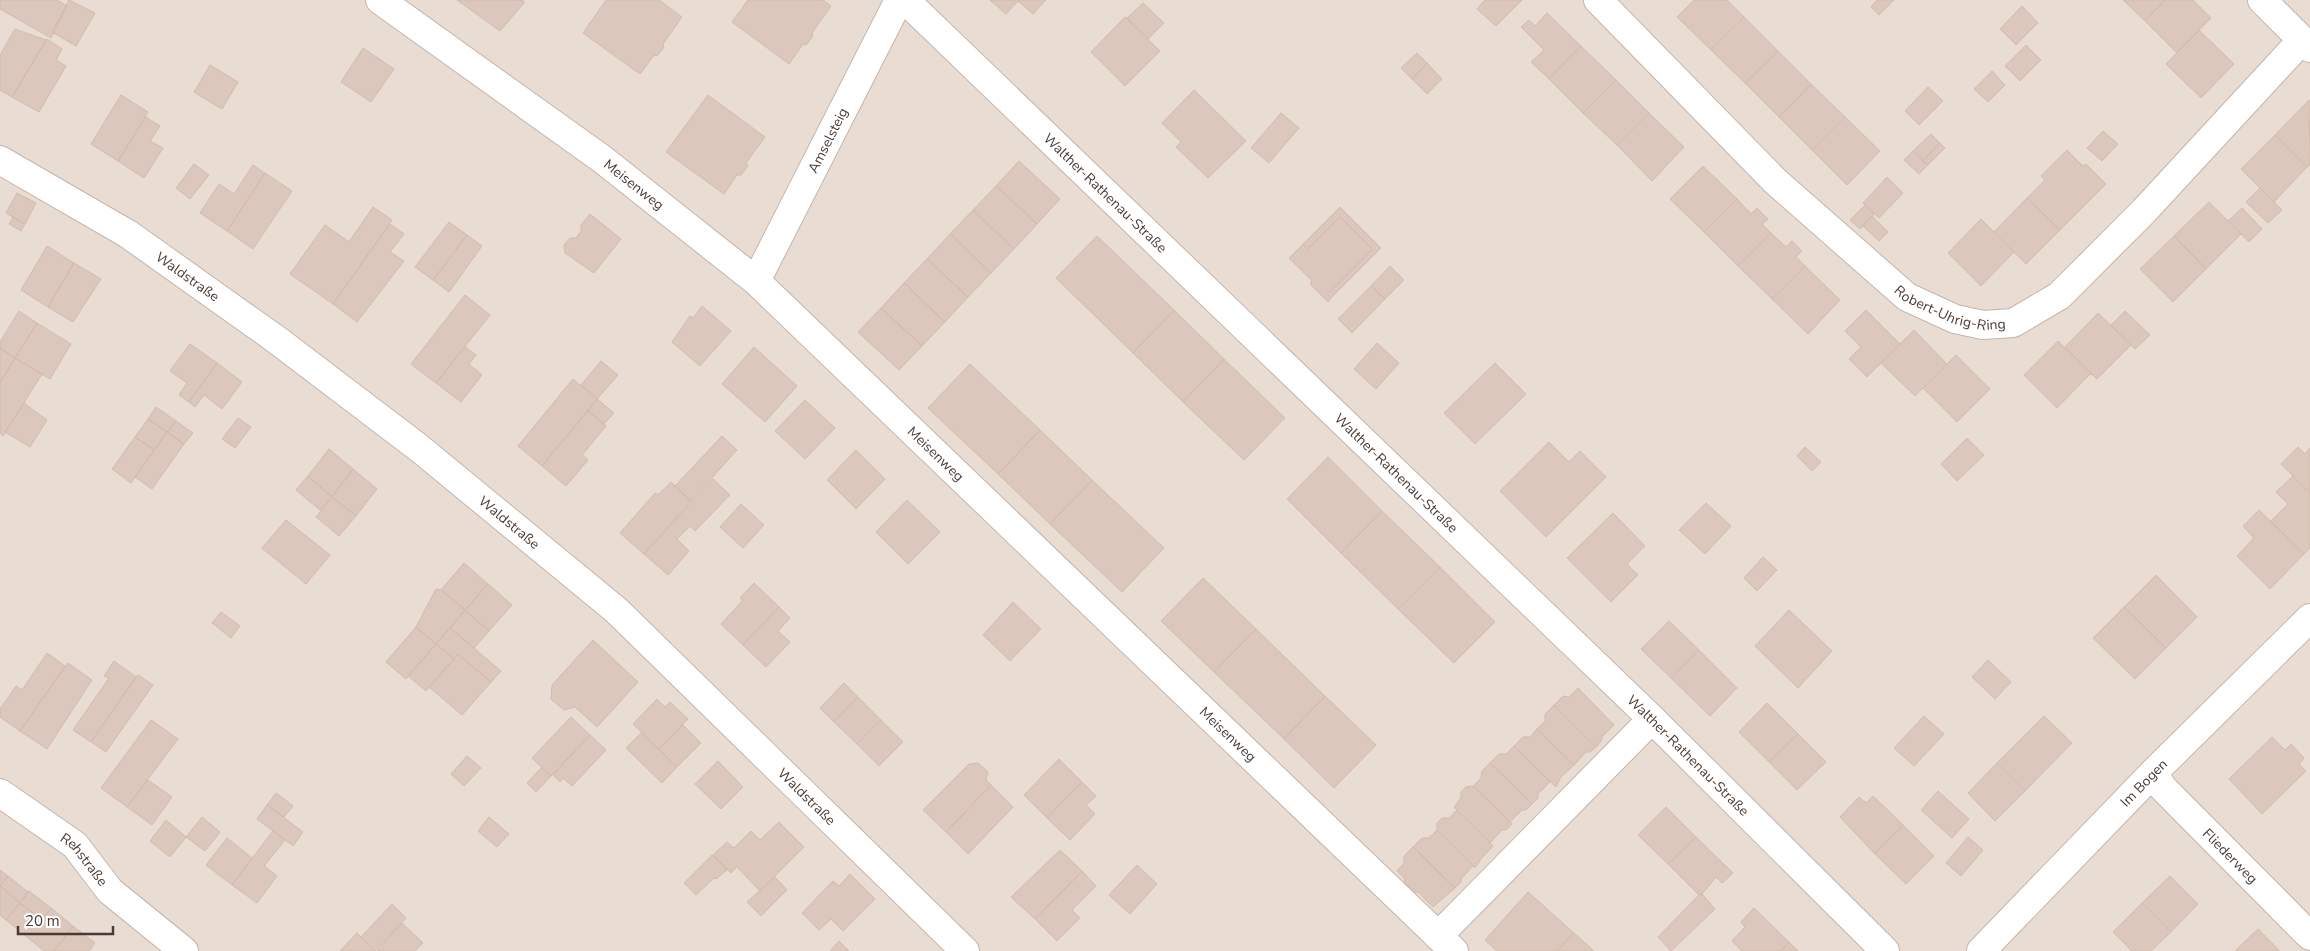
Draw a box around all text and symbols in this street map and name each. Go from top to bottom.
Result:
street label: Amselsteig [804,105,853,176]
street label: Walther-Rathenau-Straße [1039,129,1171,257]
street label: Meisenweg [600,155,668,215]
street label: Waldstraße [152,248,223,306]
street label: Robert-Uhrig-Ring [1890,281,2006,335]
street label: Walther-Rathenau-Straße [1330,409,1462,537]
street label: Meisenweg [903,422,968,486]
street label: Waldstraße [474,492,544,554]
street label: Walther-Rathenau-Straße [1623,691,1753,820]
street label: Meisenweg [1195,703,1260,766]
street label: Im Bogen [2116,755,2172,811]
street label: Waldstraße [773,764,840,830]
street label: Fliederweg [2198,824,2262,888]
street label: Rehstraße [56,829,112,890]
scale bar [18,904,112,936]
text: 20 m [25,911,60,931]

